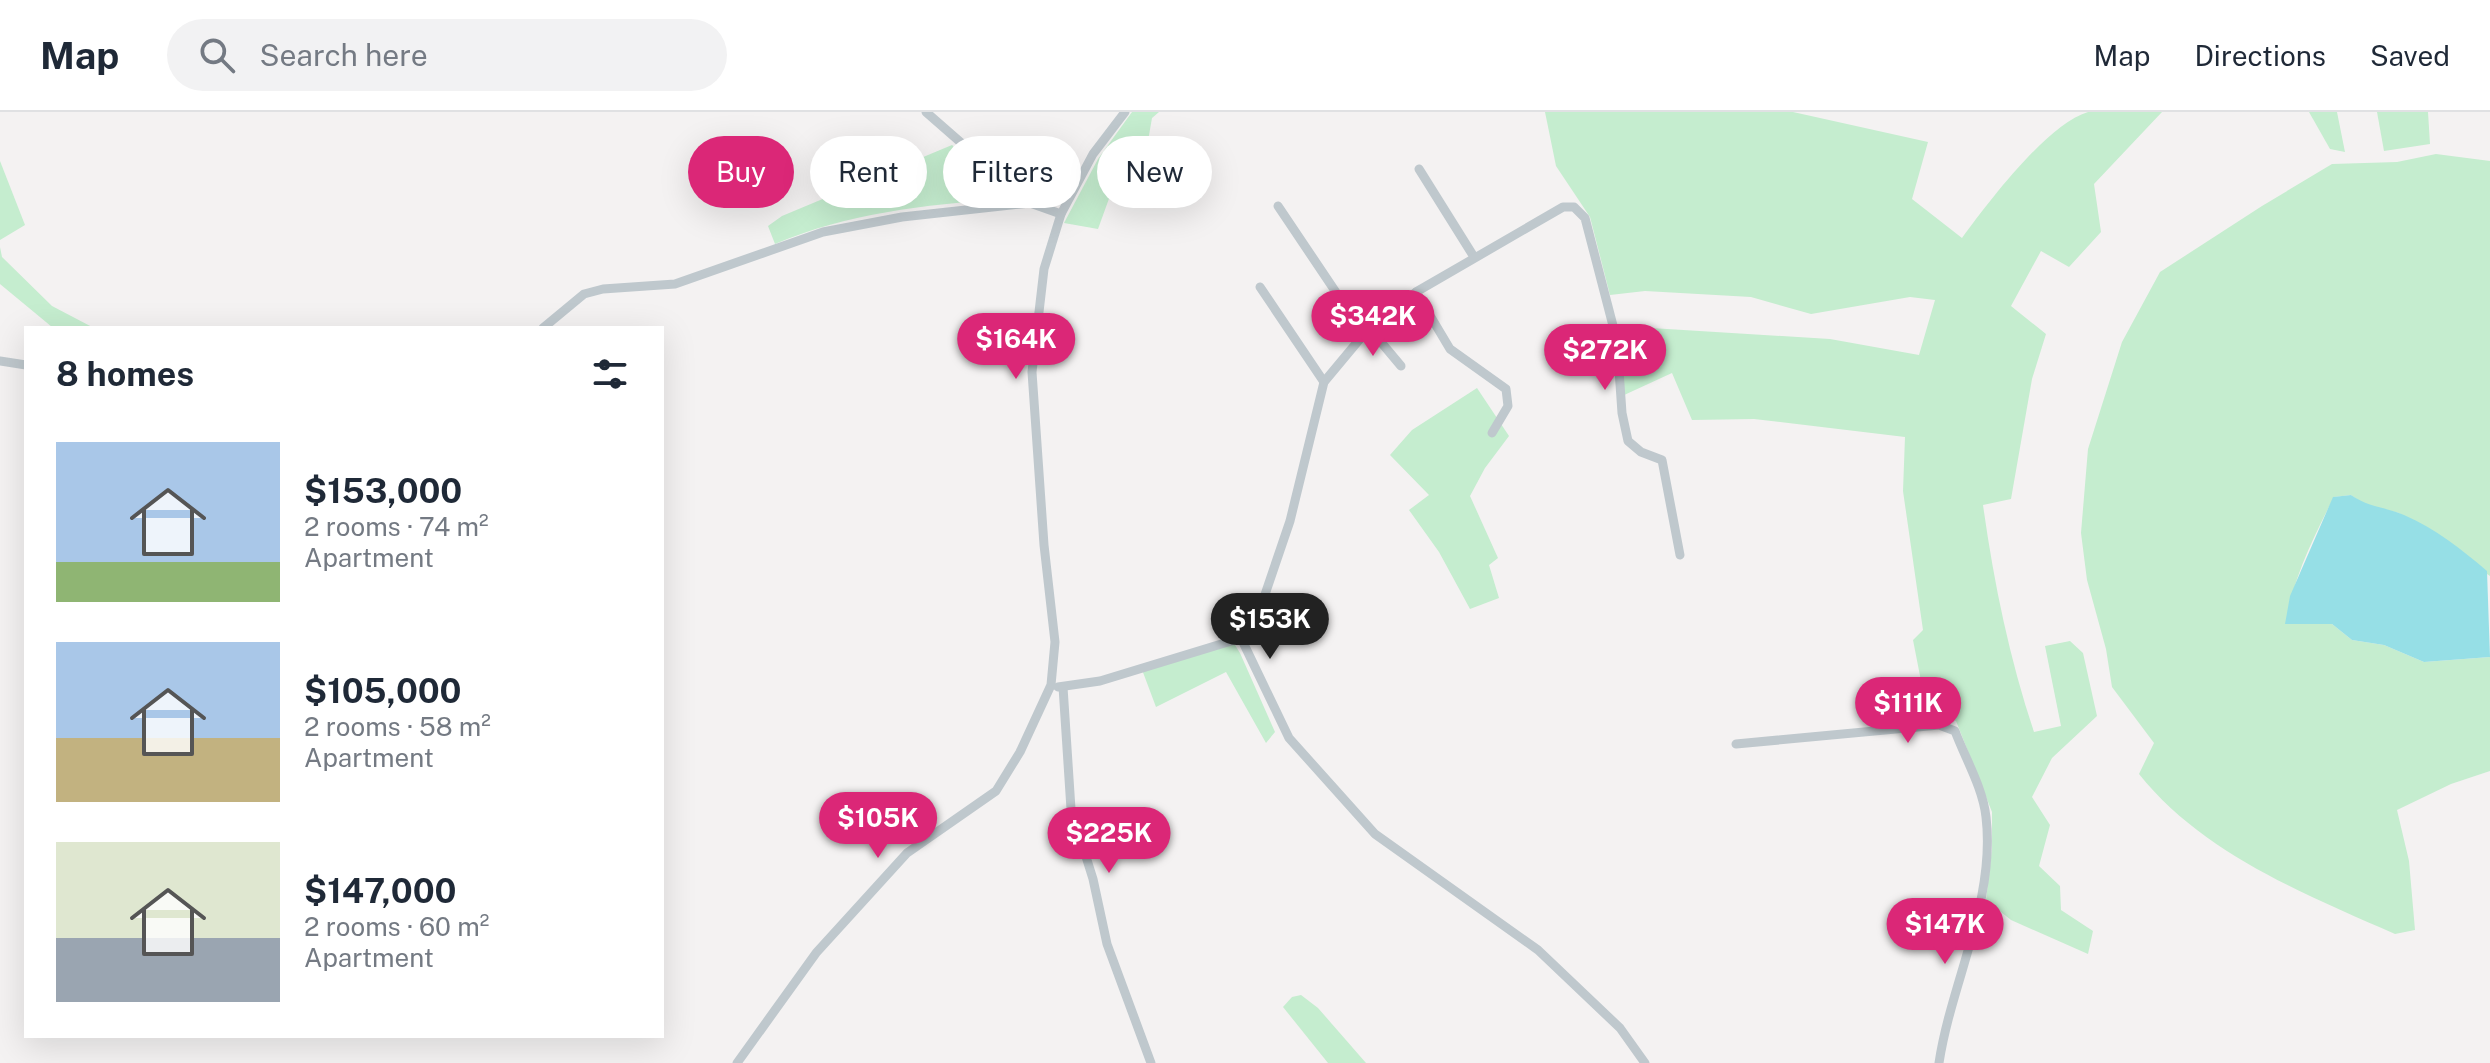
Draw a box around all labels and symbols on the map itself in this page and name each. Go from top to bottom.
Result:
pin: $342K [1317,290,1429,358]
pin: $164K [960,313,1072,381]
pin: $272K [1549,324,1661,392]
pin: $153K [1214,593,1326,661]
pin: $111K [1852,677,1964,745]
pin: $105K [822,792,934,860]
pin: $225K [1053,807,1165,875]
pin: $147K [1889,898,2001,966]

